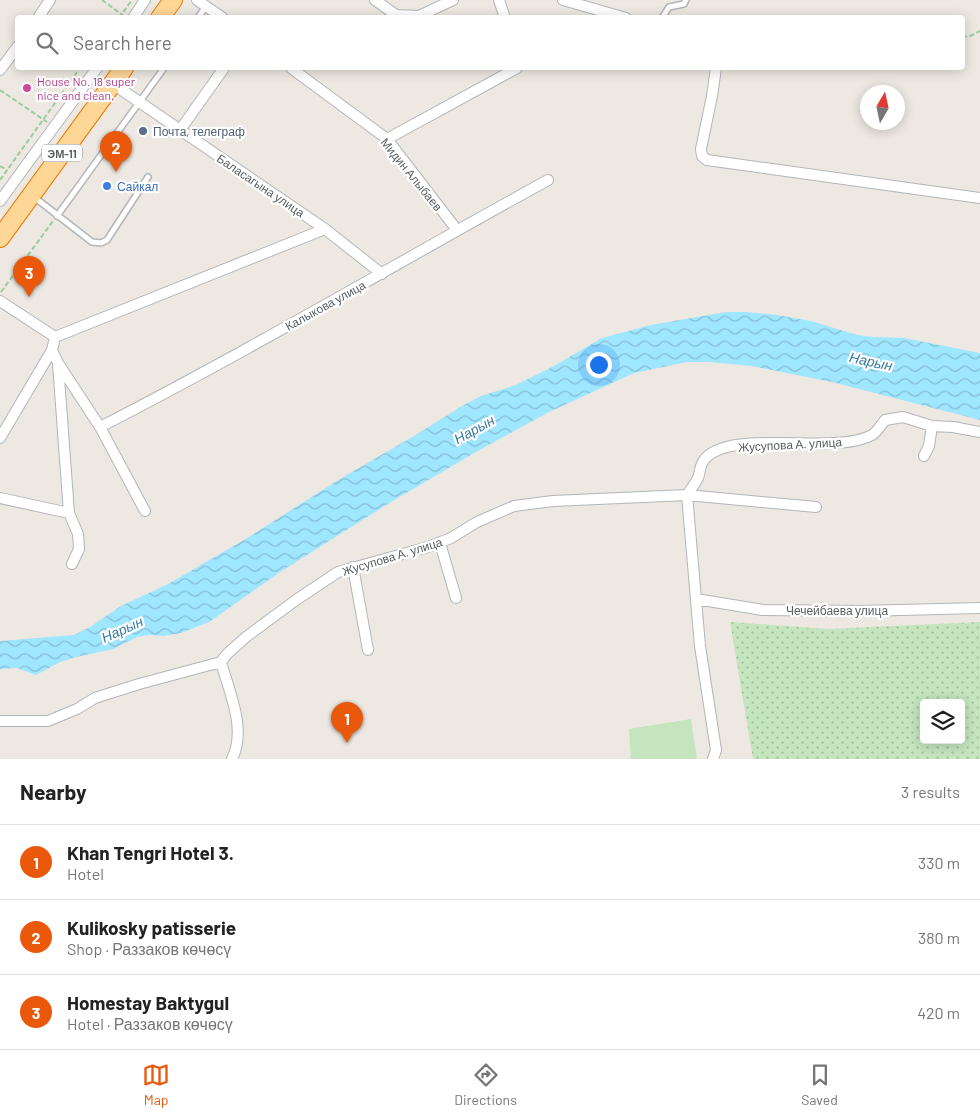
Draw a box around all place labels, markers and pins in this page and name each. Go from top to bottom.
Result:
place label: House No. 18 super nice and clean. [37,74,136,102]
marker: House No. 18 super nice and clean. [21,82,33,94]
place label: Почта, телеграф [153,124,245,139]
marker: Почта, телеграф [137,125,149,137]
pin: 2 [100,131,132,172]
place label: Сайкал [117,179,158,193]
marker: Сайкал [101,180,113,192]
pin: 3 [13,256,45,297]
pin: 1 [331,702,363,743]

